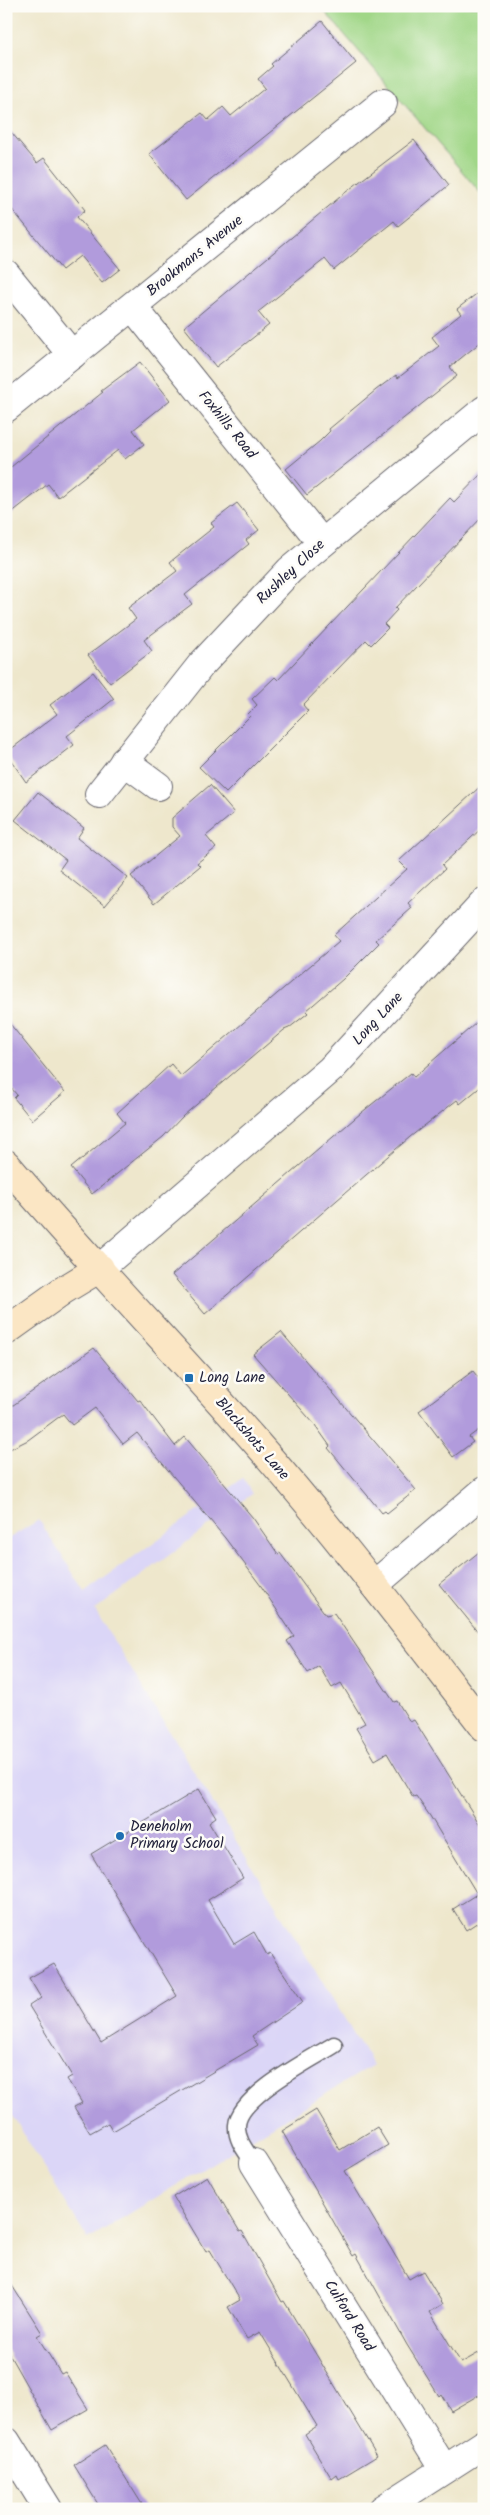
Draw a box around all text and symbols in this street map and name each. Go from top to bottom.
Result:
street label: Brookmans Avenue [141,209,249,303]
street label: Foxhills Road [192,385,263,465]
street label: Rushley Close [251,534,331,610]
street label: Long Lane [347,986,409,1051]
place label: Long Lane [199,1366,265,1390]
marker: Long Lane [183,1372,195,1384]
street label: Blackshots Lane [209,1392,295,1486]
place label: Deneholm Primary School [130,1815,224,1856]
marker: Deneholm Primary School [114,1830,126,1842]
street label: Culford Road [317,2275,381,2357]

